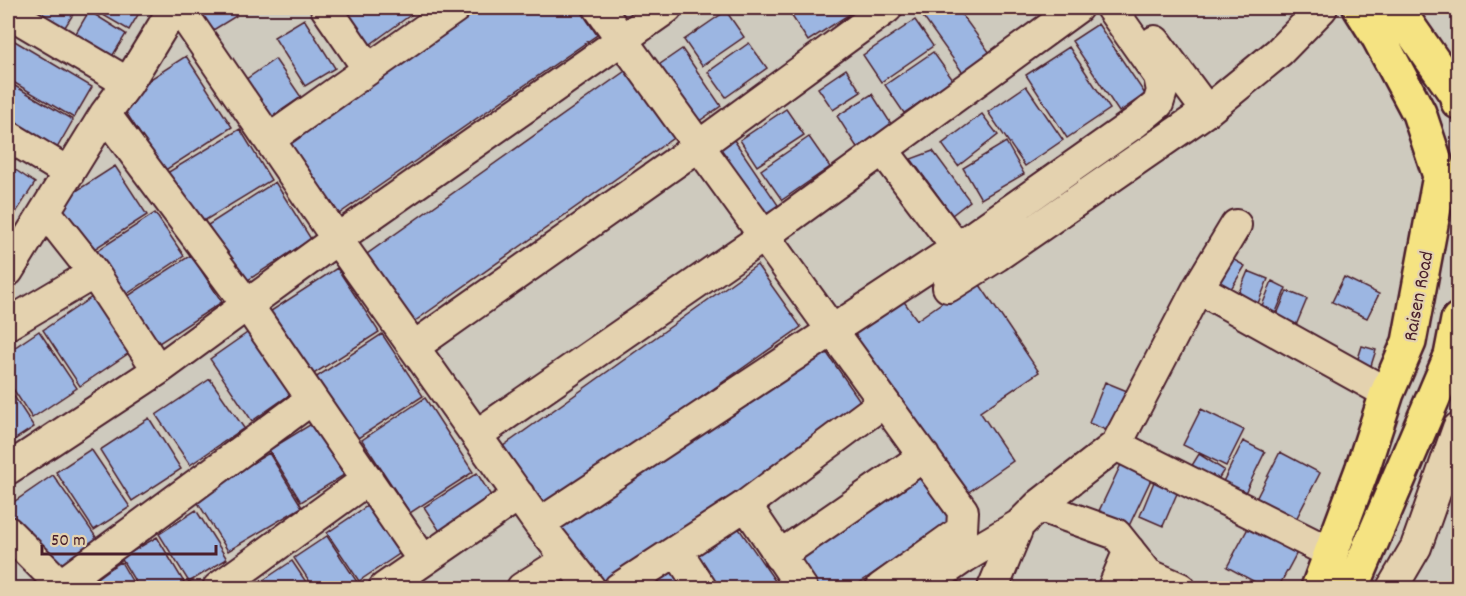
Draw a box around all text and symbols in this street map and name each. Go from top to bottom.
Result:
street label: Raisen Road [1397,249,1442,344]
scale bar [42,518,216,556]
text: 50 m [51,529,86,554]

